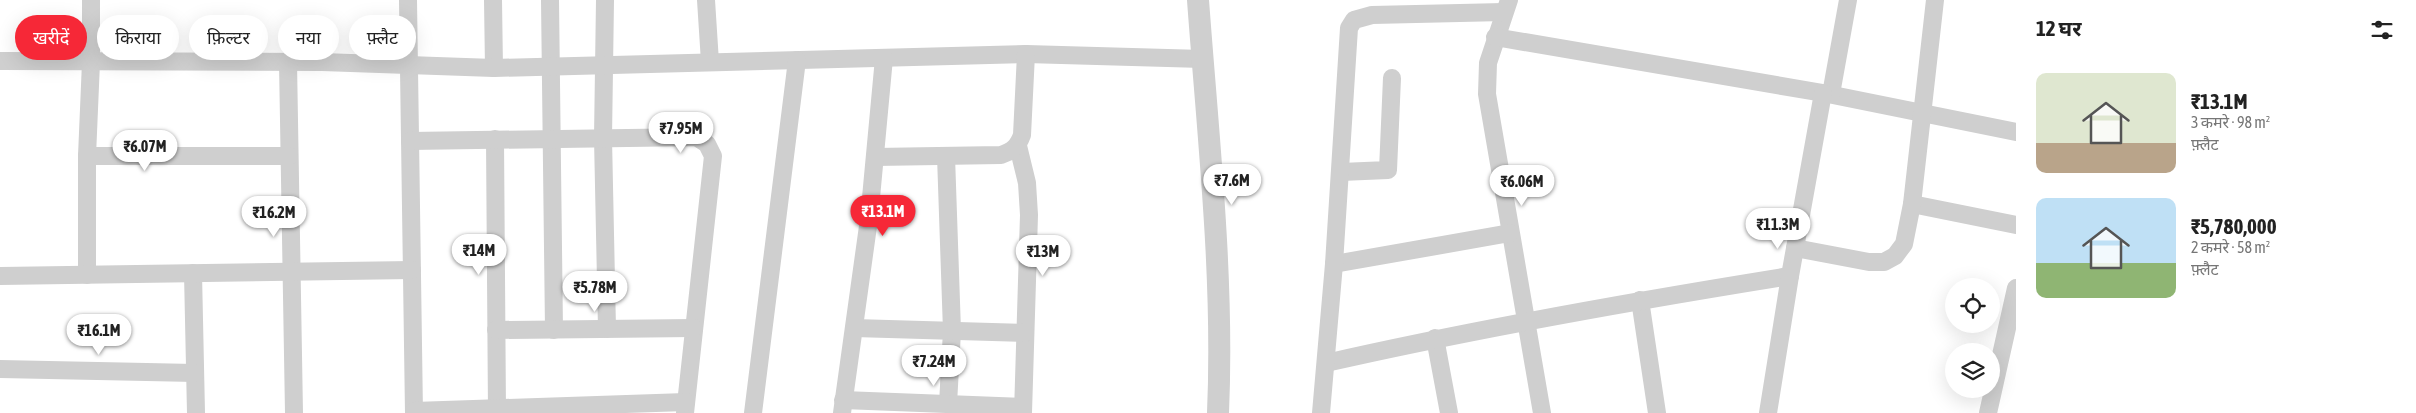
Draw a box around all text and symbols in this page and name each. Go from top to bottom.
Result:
chip: खरीदें [15,15,87,60]
chip: किराया [97,15,179,60]
chip: फ़िल्टर [189,15,268,60]
chip: नया [278,15,339,60]
chip: फ़्लैट [349,15,416,60]
text: 12 घर [2036,16,2082,40]
icon: filters [2368,16,2396,44]
text: ₹13.1M [2191,89,2247,113]
icon: home [2076,93,2136,153]
pin: ₹7.95M [640,112,722,154]
text: 3 कमरे · 98 m² [2191,113,2270,131]
text: ₹7.95M [659,119,703,137]
pin: ₹6.07M [104,130,186,172]
text: फ़्लैट [2191,135,2219,153]
text: ₹6.07M [123,137,167,155]
pin: ₹7.6M [1197,164,1267,206]
pin: ₹6.06M [1481,164,1563,207]
text: ₹7.6M [1214,171,1250,189]
text: ₹6.06M [1500,172,1544,190]
pin: ₹13.1M [842,194,924,237]
pin: ₹16.2M [233,196,315,238]
text: ₹13.1M [861,202,905,220]
text: ₹16.2M [252,203,296,221]
pin: ₹11.3M [1737,208,1819,250]
text: ₹5,780,000 [2191,214,2277,238]
text: ₹11.3M [1756,215,1800,233]
icon: home [2076,218,2136,278]
pin: ₹14M [449,234,509,276]
pin: ₹13M [1013,234,1073,277]
text: 2 कमरे · 58 m² [2191,238,2270,256]
text: ₹14M [463,241,495,259]
text: ₹13M [1027,242,1059,260]
text: फ़्लैट [2191,260,2219,278]
pin: ₹5.78M [554,270,636,313]
text: ₹5.78M [573,278,617,296]
map controls [1945,278,2000,398]
button: locate [1945,278,2000,333]
pin: ₹16.1M [58,314,140,356]
text: ₹16.1M [77,321,121,339]
button: layers [1945,343,2000,398]
pin: ₹7.24M [893,344,975,387]
text: ₹7.24M [912,352,956,370]

